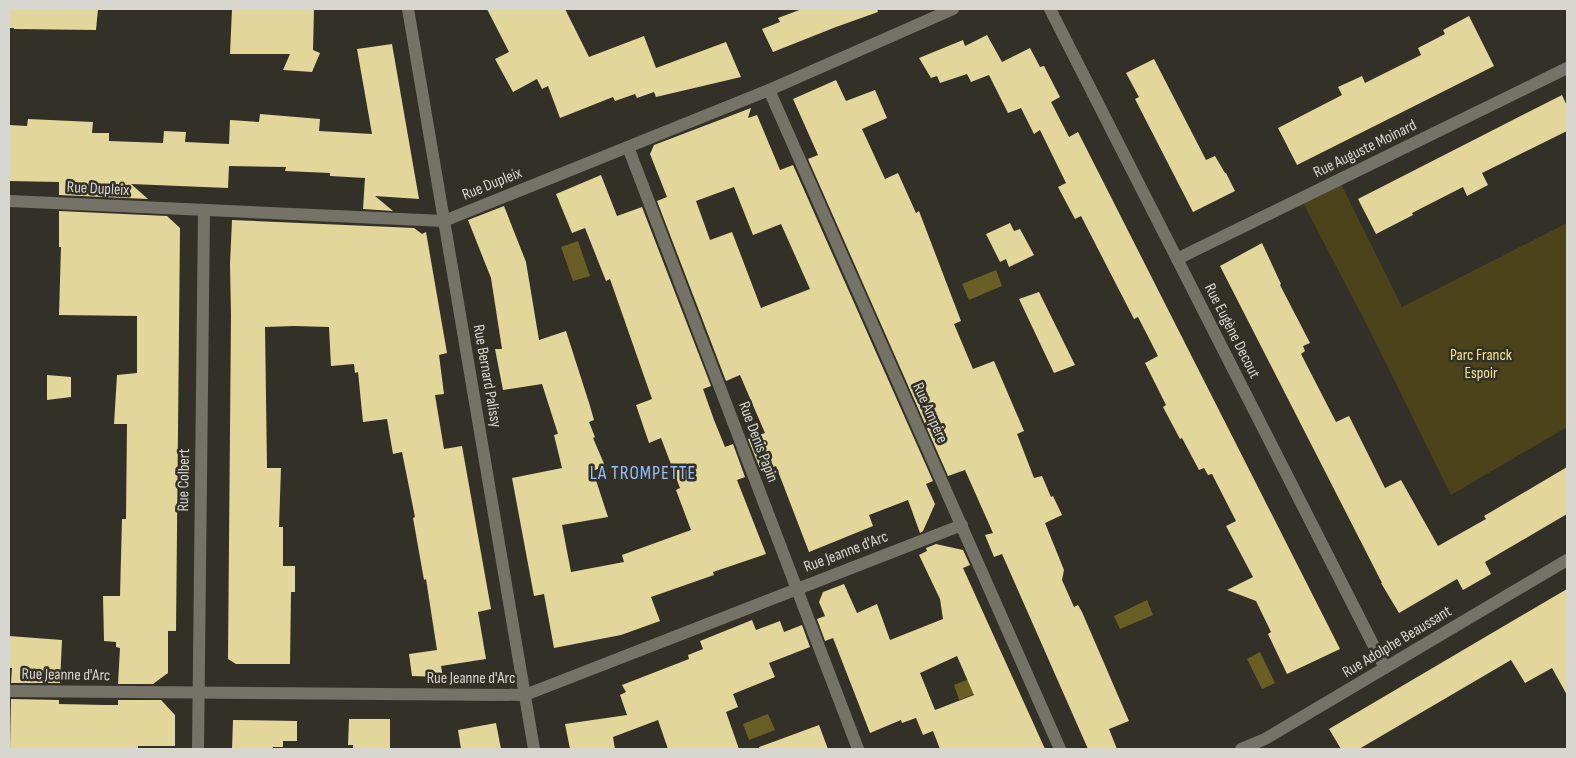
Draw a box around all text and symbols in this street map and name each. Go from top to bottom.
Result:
street label: Rue Auguste Moinard [1310,116,1420,182]
street label: Rue Dupleix [459,163,525,205]
street label: Rue Dupleix [66,178,130,200]
street label: Rue Eugène Decout [1200,280,1264,382]
street label: Rue Bernard Palissy [469,323,505,429]
park label: Parc Franck Espoir [1450,346,1512,383]
street label: Rue Ampère [908,380,952,446]
street label: Rue Denis Papin [734,399,782,485]
street label: Rue Colbert [174,448,194,512]
district label: LA TROMPETTE [590,462,696,485]
street label: Rue Jeanne d'Arc [801,527,891,577]
street label: Rue Adolphe Beaussant [1339,602,1455,682]
street label: Rue Jeanne d'Arc [21,665,111,685]
street label: Rue Jeanne d'Arc [427,669,515,688]

